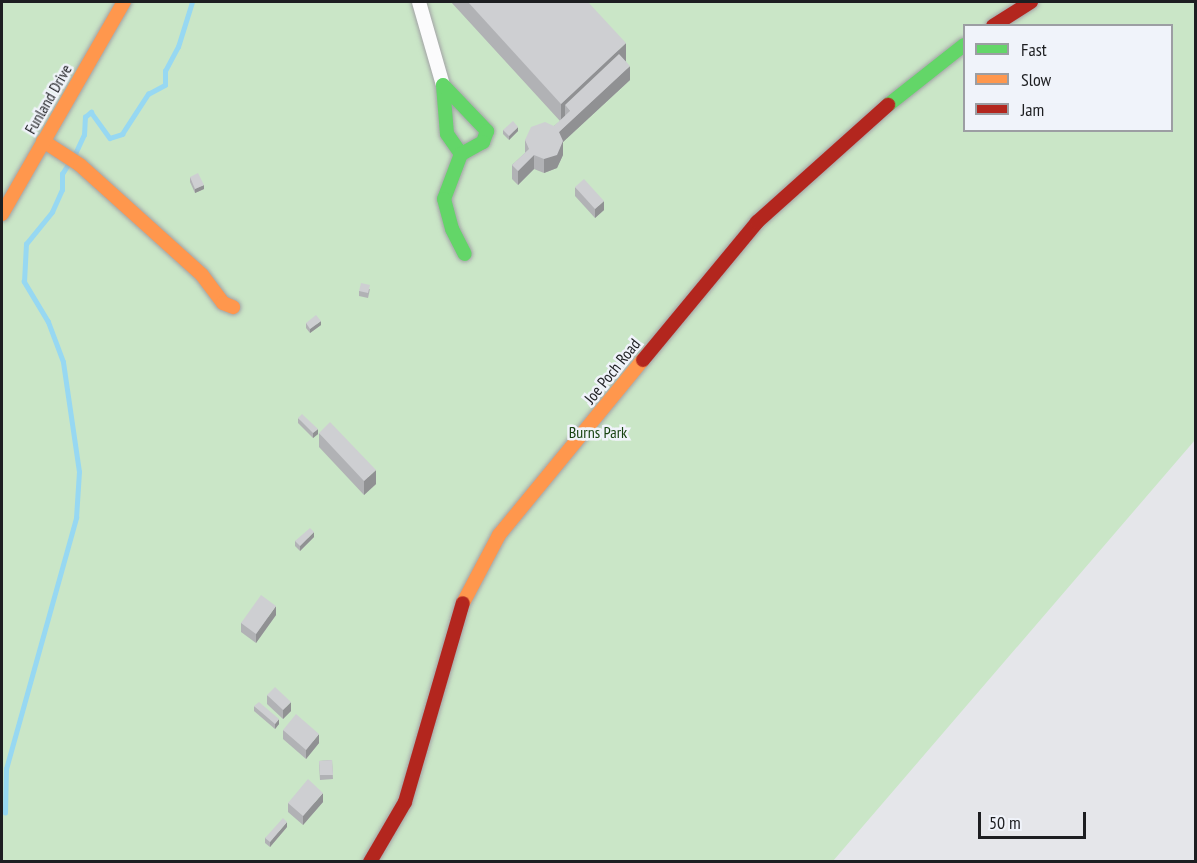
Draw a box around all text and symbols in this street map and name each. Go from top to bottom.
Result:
legend [963,24,1173,132]
text: Fast [1021,38,1047,61]
street label: Funland Drive [20,61,76,137]
text: Slow [1021,68,1051,91]
text: Jam [1021,98,1044,121]
street label: Joe Poch Road [580,335,644,407]
park label: Burns Park [569,422,627,442]
scale bar [981,800,1089,838]
text: 50 m [989,811,1021,834]

